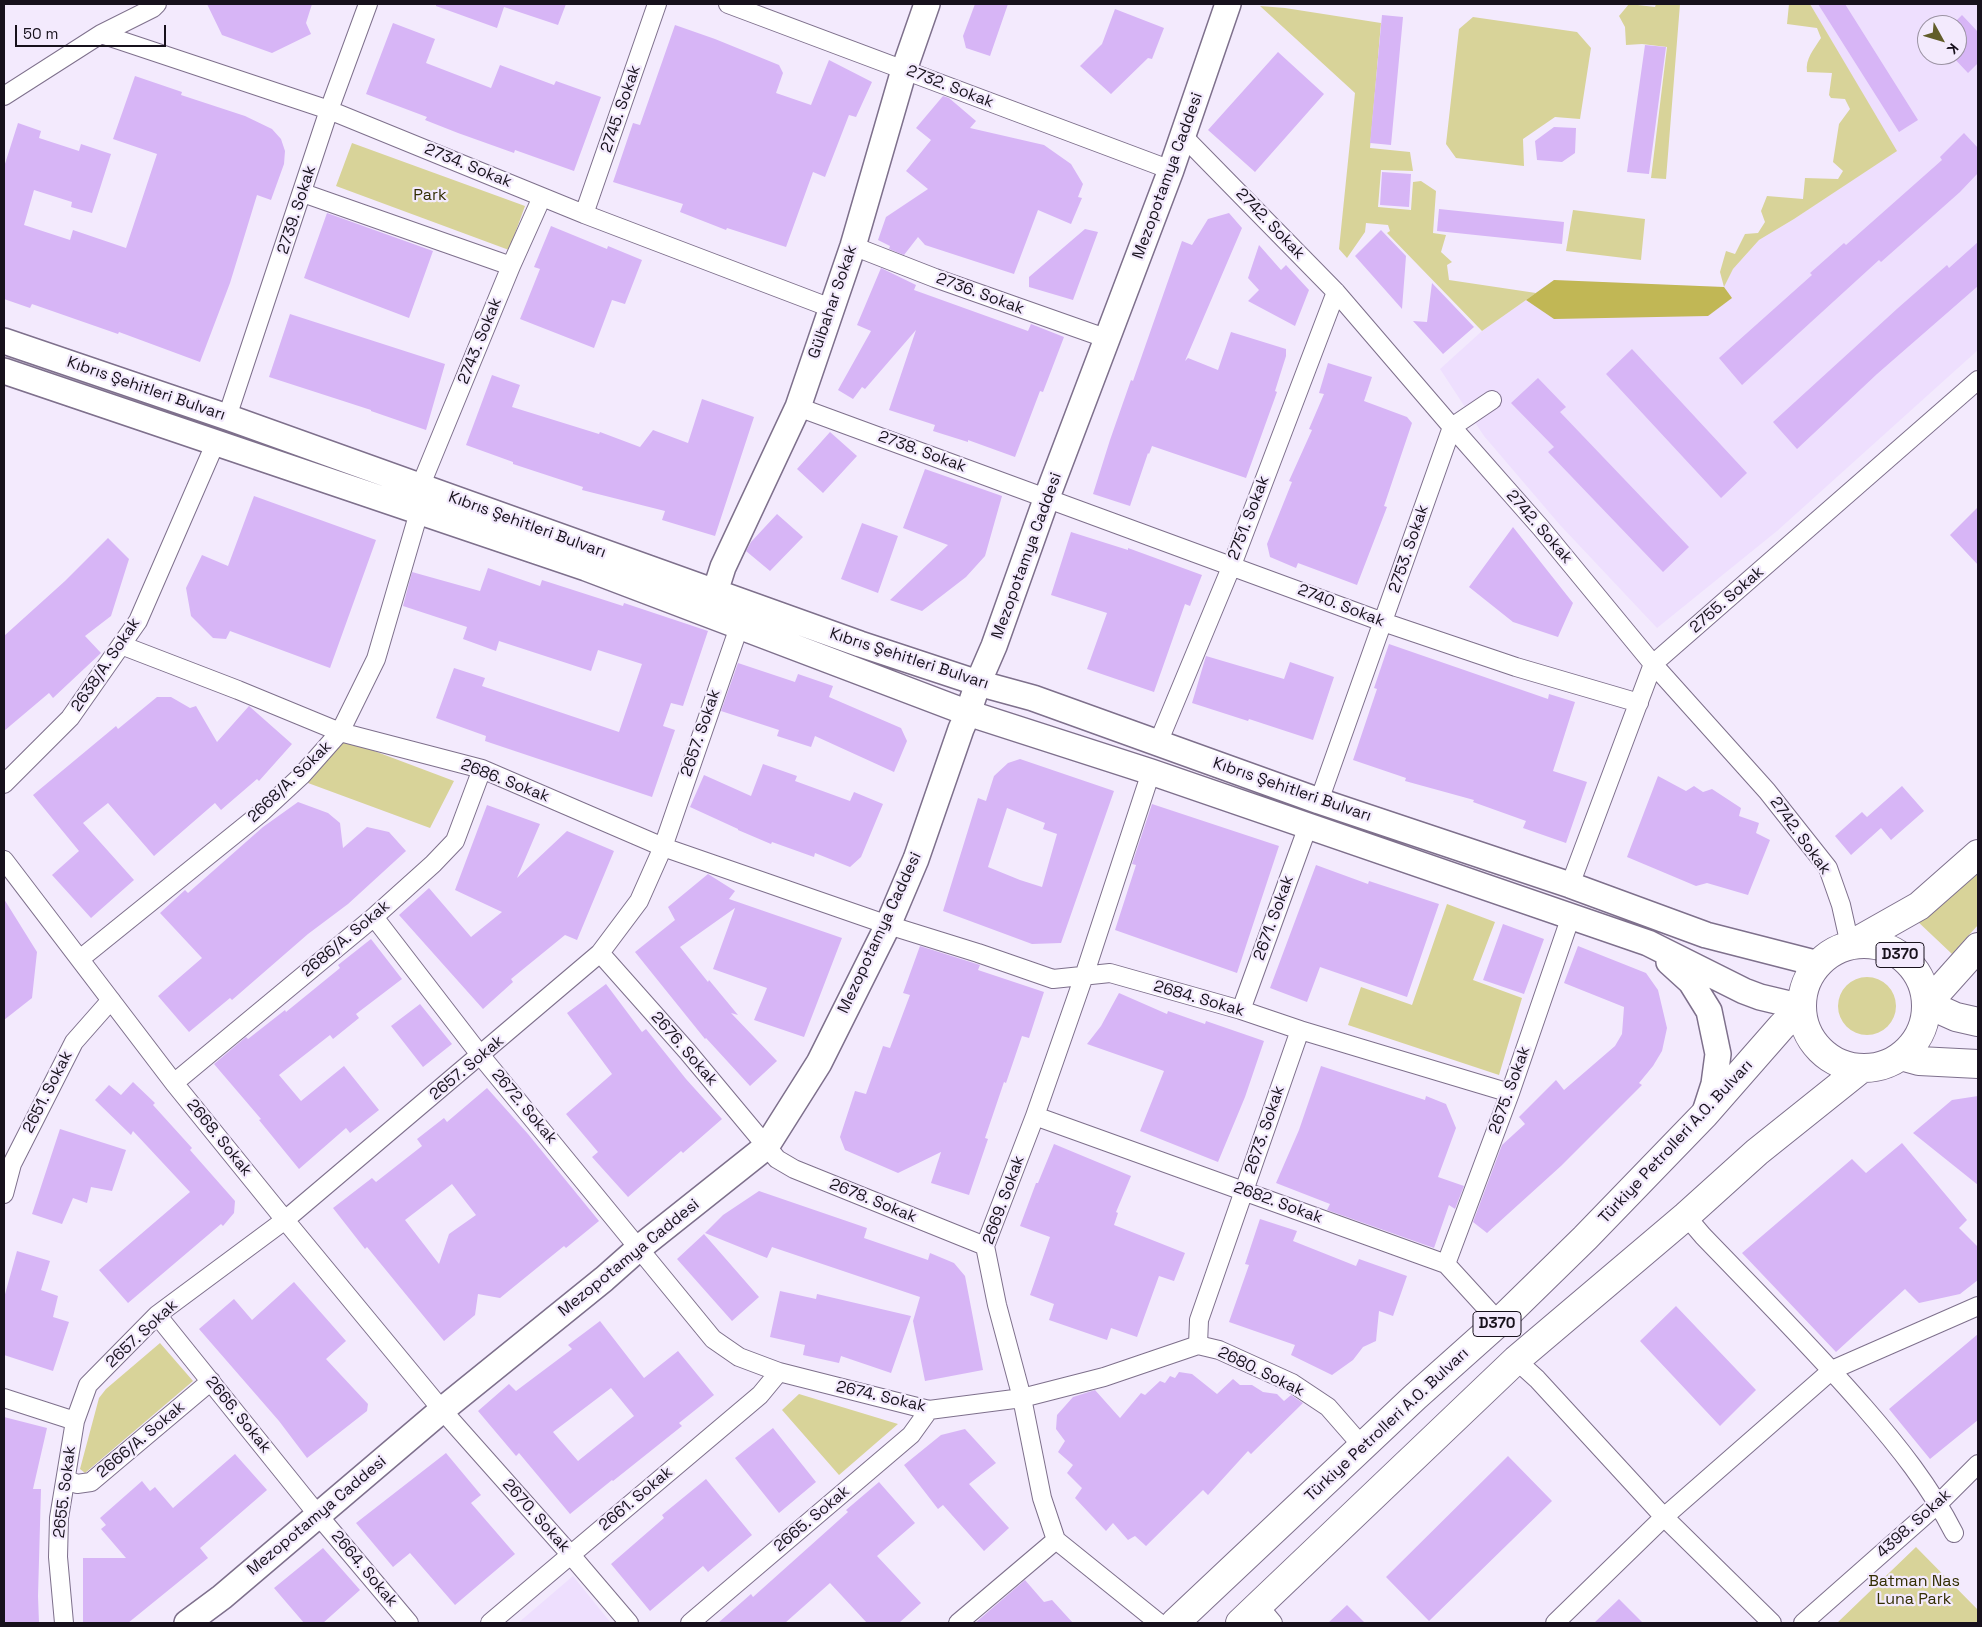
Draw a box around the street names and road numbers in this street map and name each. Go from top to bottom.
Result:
street label: 2732. Sokak [904,62,996,112]
street label: 2745. Sokak [597,63,645,155]
street label: Mezopotamya Caddesi [1129,90,1207,262]
street label: 2734. Sokak [422,140,514,192]
street label: 2739. Sokak [274,163,320,257]
street label: 2742. Sokak [1231,184,1309,264]
street label: Gülbahar Sokak [805,243,861,361]
street label: 2736. Sokak [933,269,1027,319]
street label: 2743. Sokak [454,295,506,387]
street label: Kıbrıs Şehitleri Bulvarı [64,353,228,425]
street label: 2738. Sokak [875,427,969,477]
street label: Mezopotamya Caddesi [988,470,1066,642]
street label: 2751. Sokak [1224,473,1274,563]
street label: 2742. Sokak [1502,486,1576,568]
street label: Kıbrıs Şehitleri Bulvarı [446,488,608,562]
street label: 2753. Sokak [1385,502,1433,596]
street label: 2755. Sokak [1686,563,1768,637]
street label: 2740. Sokak [1295,581,1387,631]
street label: 2638/A. Sokak [68,614,144,716]
street label: Kıbrıs Şehitleri Bulvarı [827,624,991,694]
street label: 2657. Sokak [677,687,725,779]
street label: 2668/A. Sokak [244,737,336,827]
street label: Kıbrıs Şehitleri Bulvarı [1210,754,1374,826]
street label: 2686. Sokak [458,755,552,807]
street label: 2742. Sokak [1765,793,1835,879]
street label: Mezopotamya Caddesi [834,849,926,1017]
street label: 2671. Sokak [1250,873,1298,963]
street label: 2686/A. Sokak [298,897,394,981]
road number: D370 [1876,942,1924,968]
street label: 2684. Sokak [1151,977,1247,1021]
street label: 2676. Sokak [647,1008,721,1090]
street label: 2657. Sokak [426,1031,508,1105]
street label: 2675. Sokak [1485,1044,1535,1136]
street label: 2651. Sokak [19,1048,77,1136]
street label: Türkiye Petrolleri A.O. Bulvarı [1595,1056,1757,1228]
street label: 2672. Sokak [487,1066,561,1148]
street label: 2673. Sokak [1241,1083,1289,1177]
street label: 2668. Sokak [182,1096,256,1180]
street label: 2669. Sokak [979,1153,1029,1247]
street label: 2678. Sokak [827,1175,919,1227]
street label: 2682. Sokak [1231,1178,1325,1228]
street label: Mezopotamya Caddesi [555,1195,703,1321]
street label: 2657. Sokak [102,1296,182,1372]
road number: D370 [1473,1312,1521,1336]
street label: 2680. Sokak [1215,1343,1307,1401]
street label: Türkiye Petrolleri A.O. Bulvarı [1301,1344,1473,1506]
street label: 2666. Sokak [201,1373,275,1457]
street label: 2674. Sokak [834,1377,928,1417]
street label: 2666/A. Sokak [93,1398,189,1482]
street label: 2655. Sokak [50,1445,80,1539]
street label: Mezopotamya Caddesi [244,1452,390,1580]
street label: 2661. Sokak [595,1463,677,1535]
street label: 2670. Sokak [498,1475,574,1557]
street label: 2665. Sokak [770,1482,854,1556]
street label: 4398. Sokak [1873,1486,1955,1562]
street label: 2664. Sokak [327,1527,401,1611]

